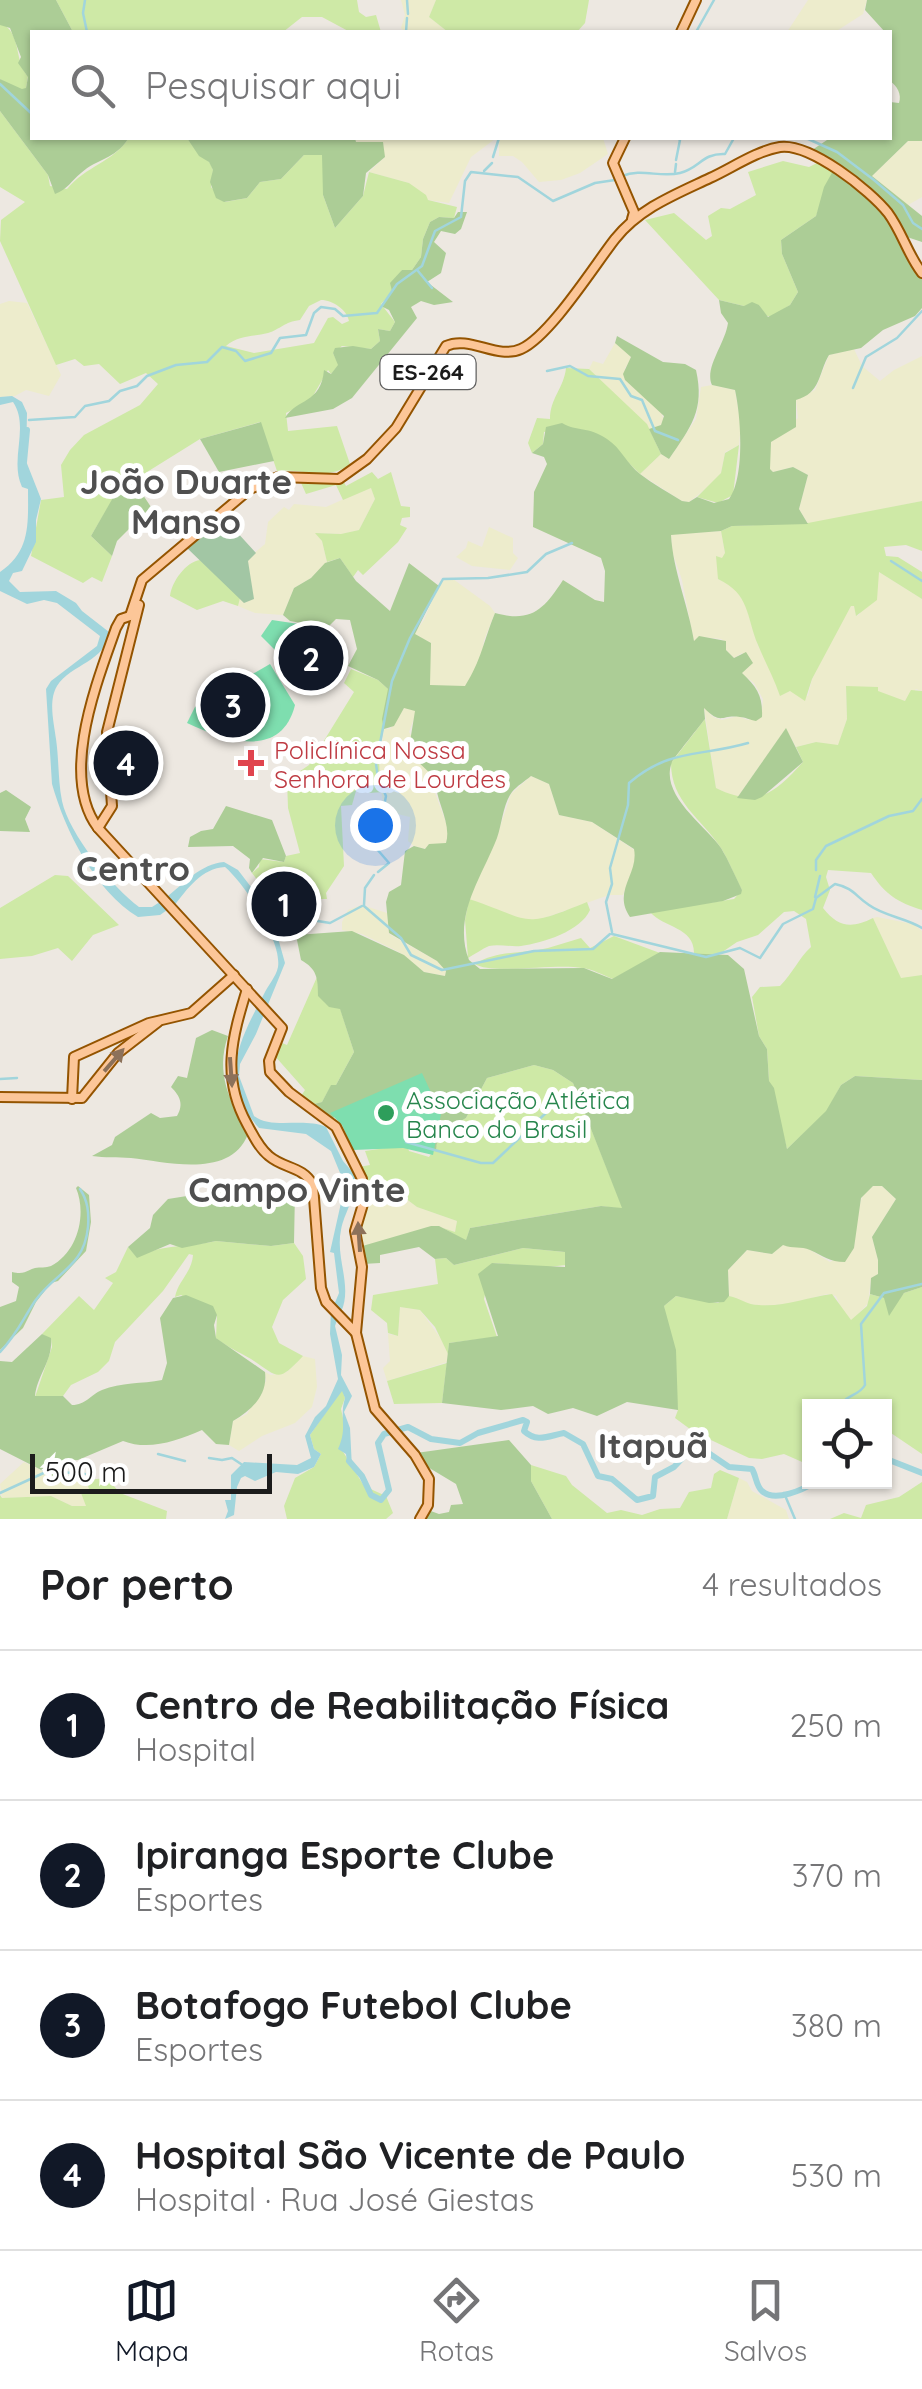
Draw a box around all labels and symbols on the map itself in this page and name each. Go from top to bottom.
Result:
road number: ES-264 [380,355,476,389]
district label: João Duarte Manso [80,459,292,543]
pin: 2 [278,620,344,696]
pin: 3 [200,668,266,742]
pin: 4 [94,726,158,800]
place label: Policlínica Nossa Senhora de Lourdes [274,734,506,794]
marker: Policlínica Nossa Senhora de Lourdes [238,750,264,776]
your location [350,800,401,851]
district label: Centro [76,846,190,890]
pin: 1 [252,866,316,942]
one-way arrow [102,1048,124,1073]
one-way arrow [223,1057,239,1089]
place label: Associação Atlética Banco do Brasil [406,1084,630,1144]
marker: Associação Atlética Banco do Brasil [375,1102,397,1124]
district label: Campo Vinte [188,1167,406,1211]
one-way arrow [350,1221,366,1252]
district label: Itapuã [598,1423,708,1467]
scale bar [30,1449,272,1494]

